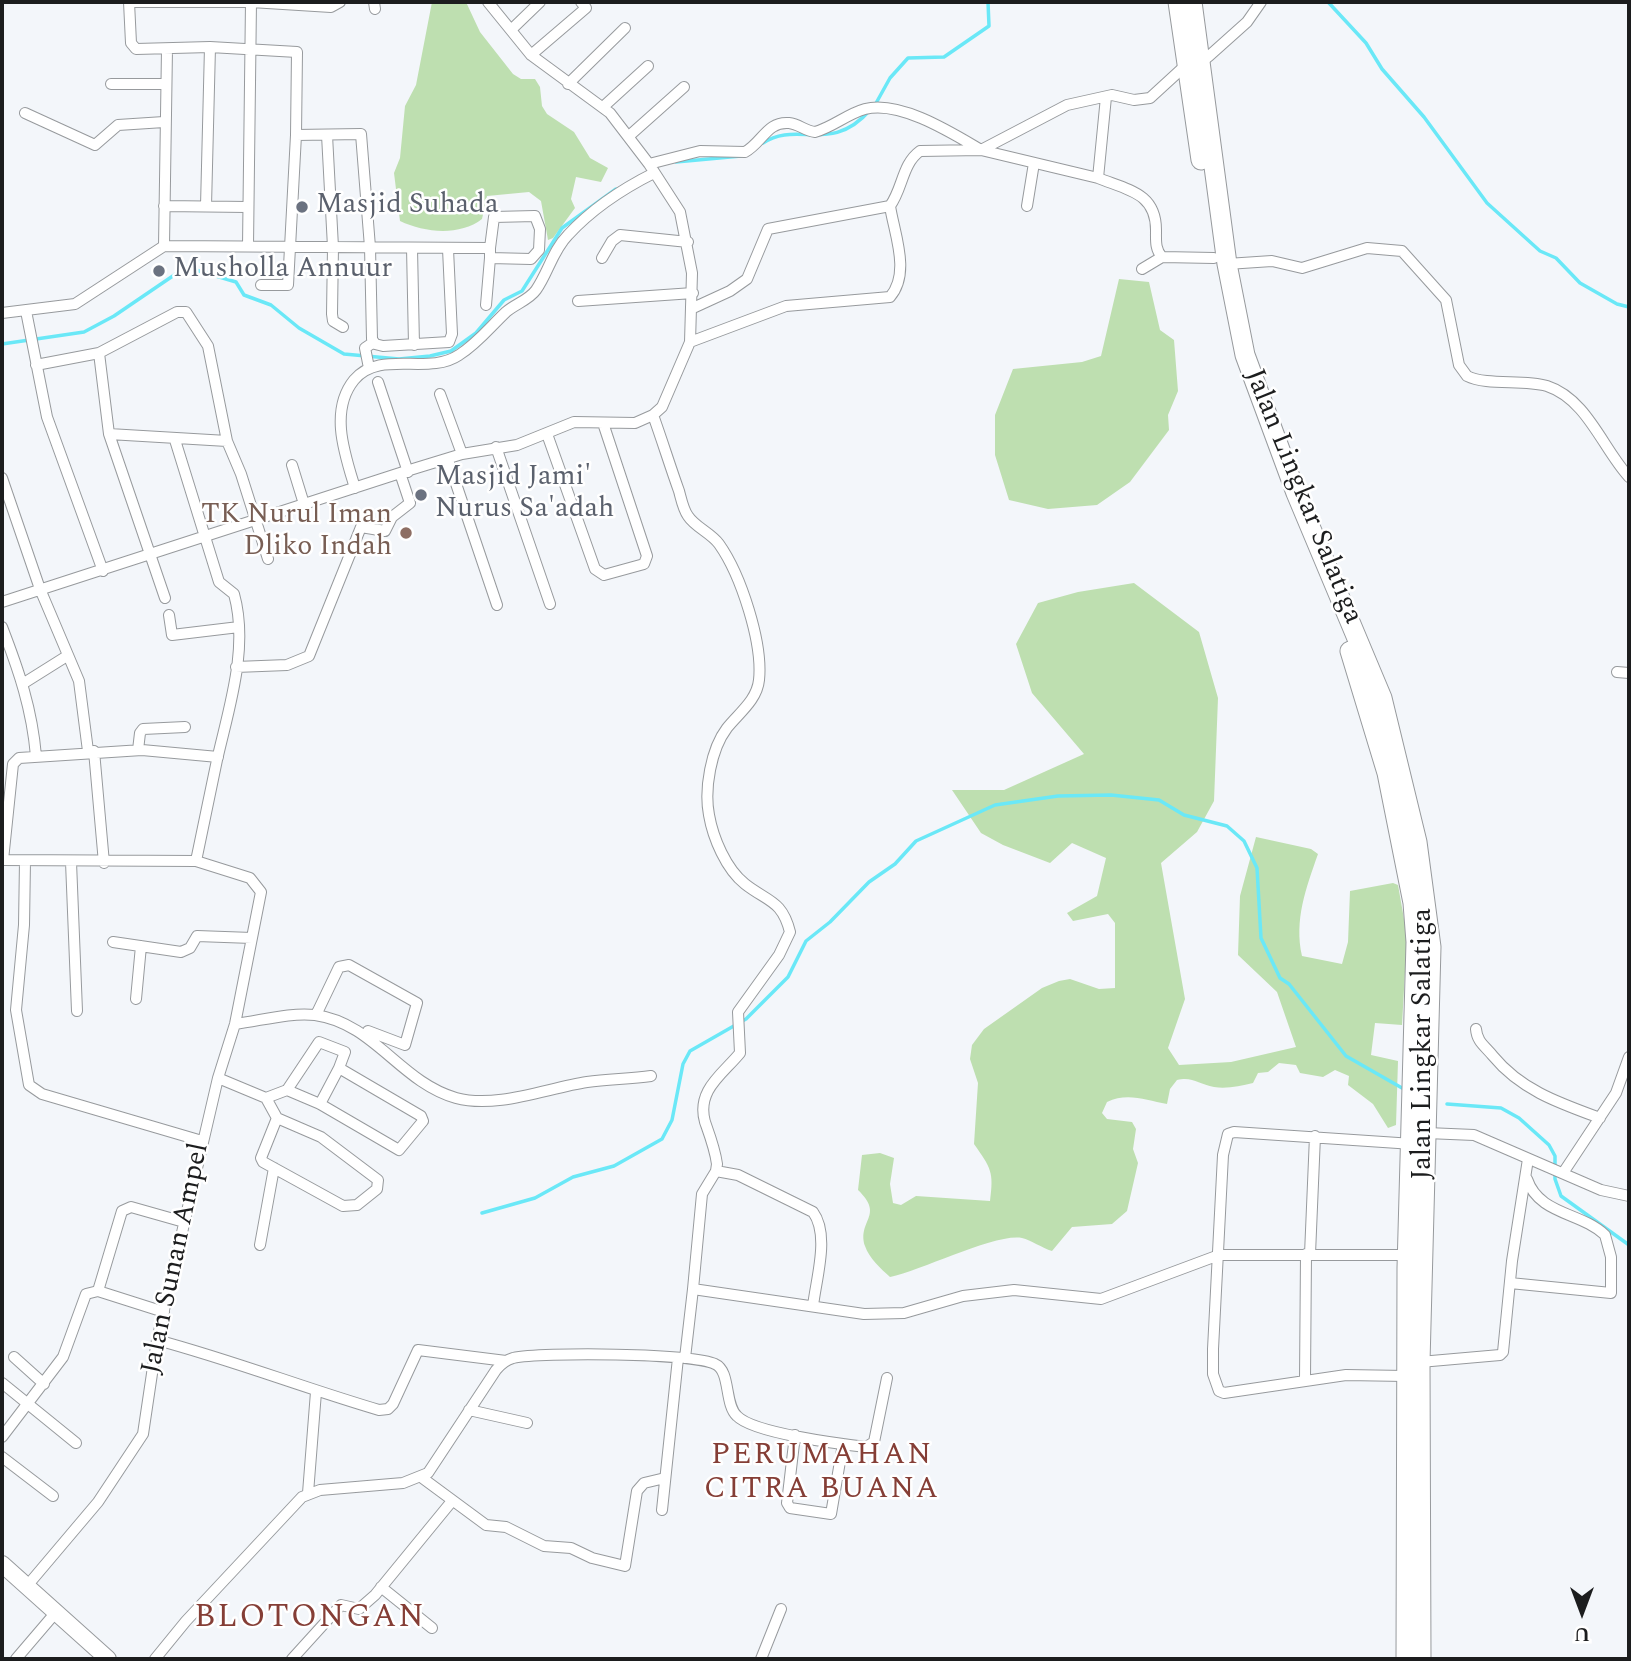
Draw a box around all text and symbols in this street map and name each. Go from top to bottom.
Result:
place label: Masjid Suhada [316,190,499,224]
marker: Masjid Suhada [294,199,310,215]
place label: Musholla Annuur [173,254,392,288]
marker: Musholla Annuur [151,263,167,279]
street label: Jalan Lingkar Salatiga [1236,365,1368,629]
place label: Masjid Jami' Nurus Sa'adah [435,462,614,528]
marker: Masjid Jami' Nurus Sa'adah [413,487,429,503]
place label: TK Nurul Iman Dliko Indah [201,500,392,566]
marker: TK Nurul Iman Dliko Indah [398,525,414,541]
street label: Jalan Lingkar Salatiga [1408,908,1442,1180]
street label: Jalan Sunan Ampel [136,1140,218,1378]
district label: PERUMAHAN CITRA BUANA [705,1439,939,1510]
north arrow [1547,1577,1617,1647]
district label: BLOTONGAN [195,1601,425,1639]
text: U [1574,1619,1590,1648]

